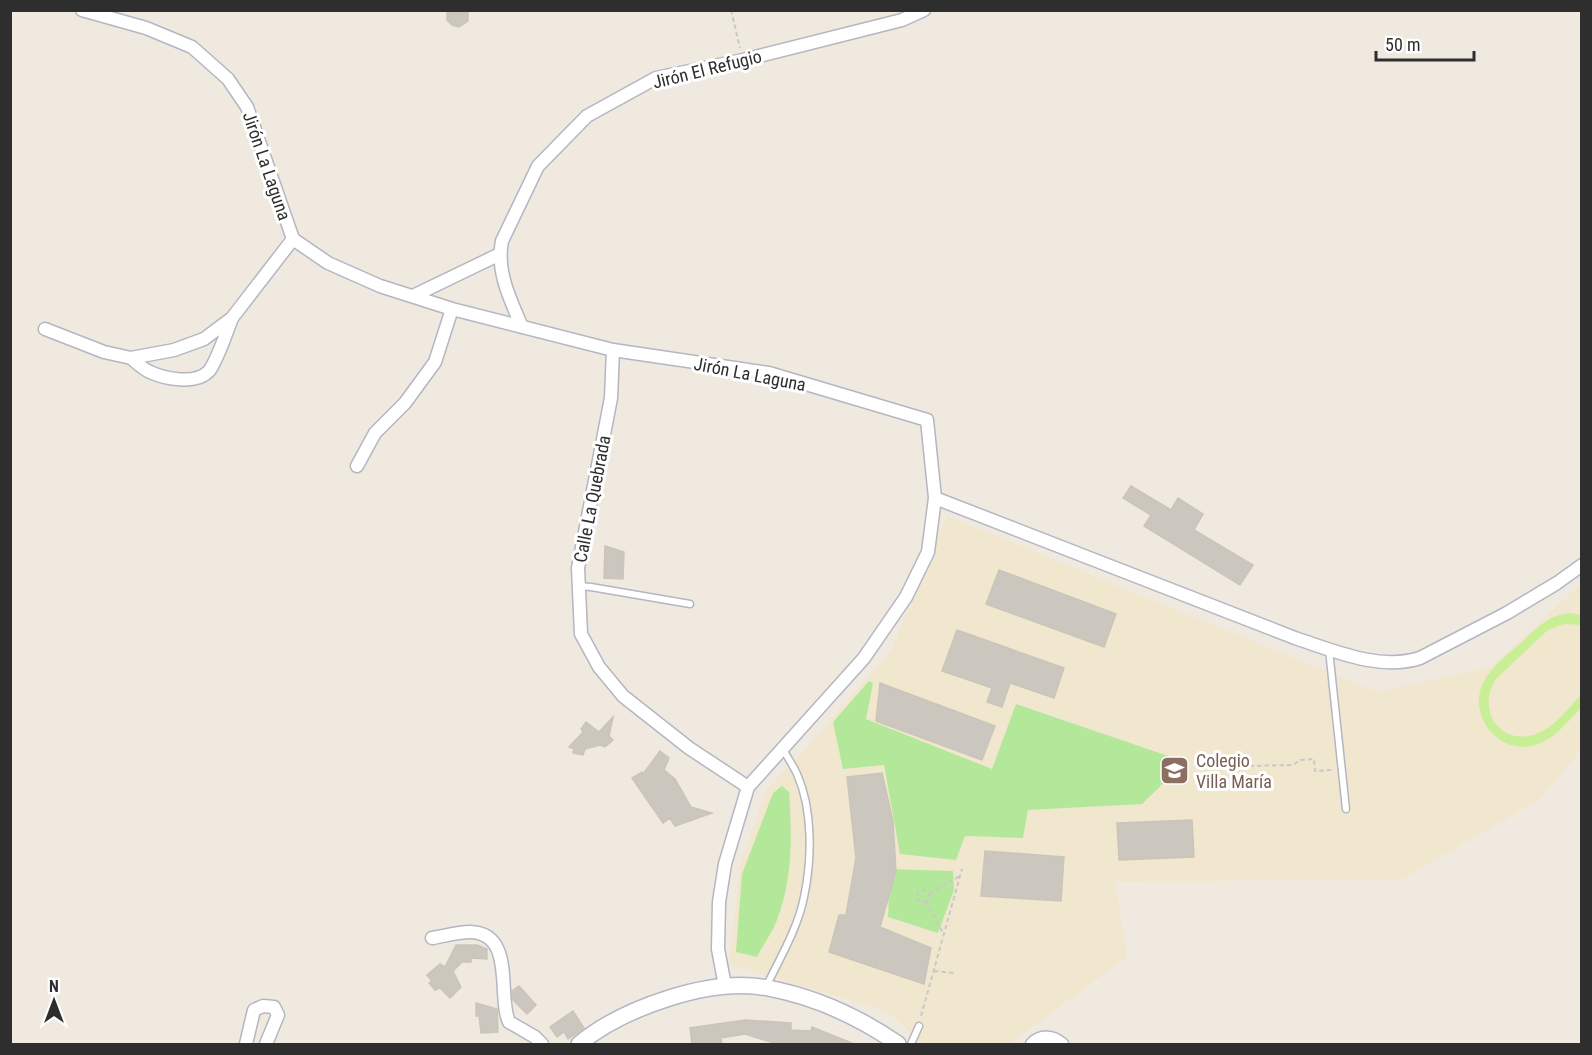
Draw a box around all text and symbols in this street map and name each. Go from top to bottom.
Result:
scale bar [1376,24,1474,62]
text: 50 m [1385,34,1420,55]
street label: Jirón El Refugio [650,45,764,93]
street label: Jirón La Laguna [239,109,295,223]
street label: Jirón La Laguna [692,353,808,395]
street label: Calle La Quebrada [569,434,615,564]
place label: Colegio Villa María [1196,750,1272,792]
school or university icon: Colegio Villa María [1159,754,1191,786]
north arrow [24,971,84,1031]
text: N [49,977,59,996]

